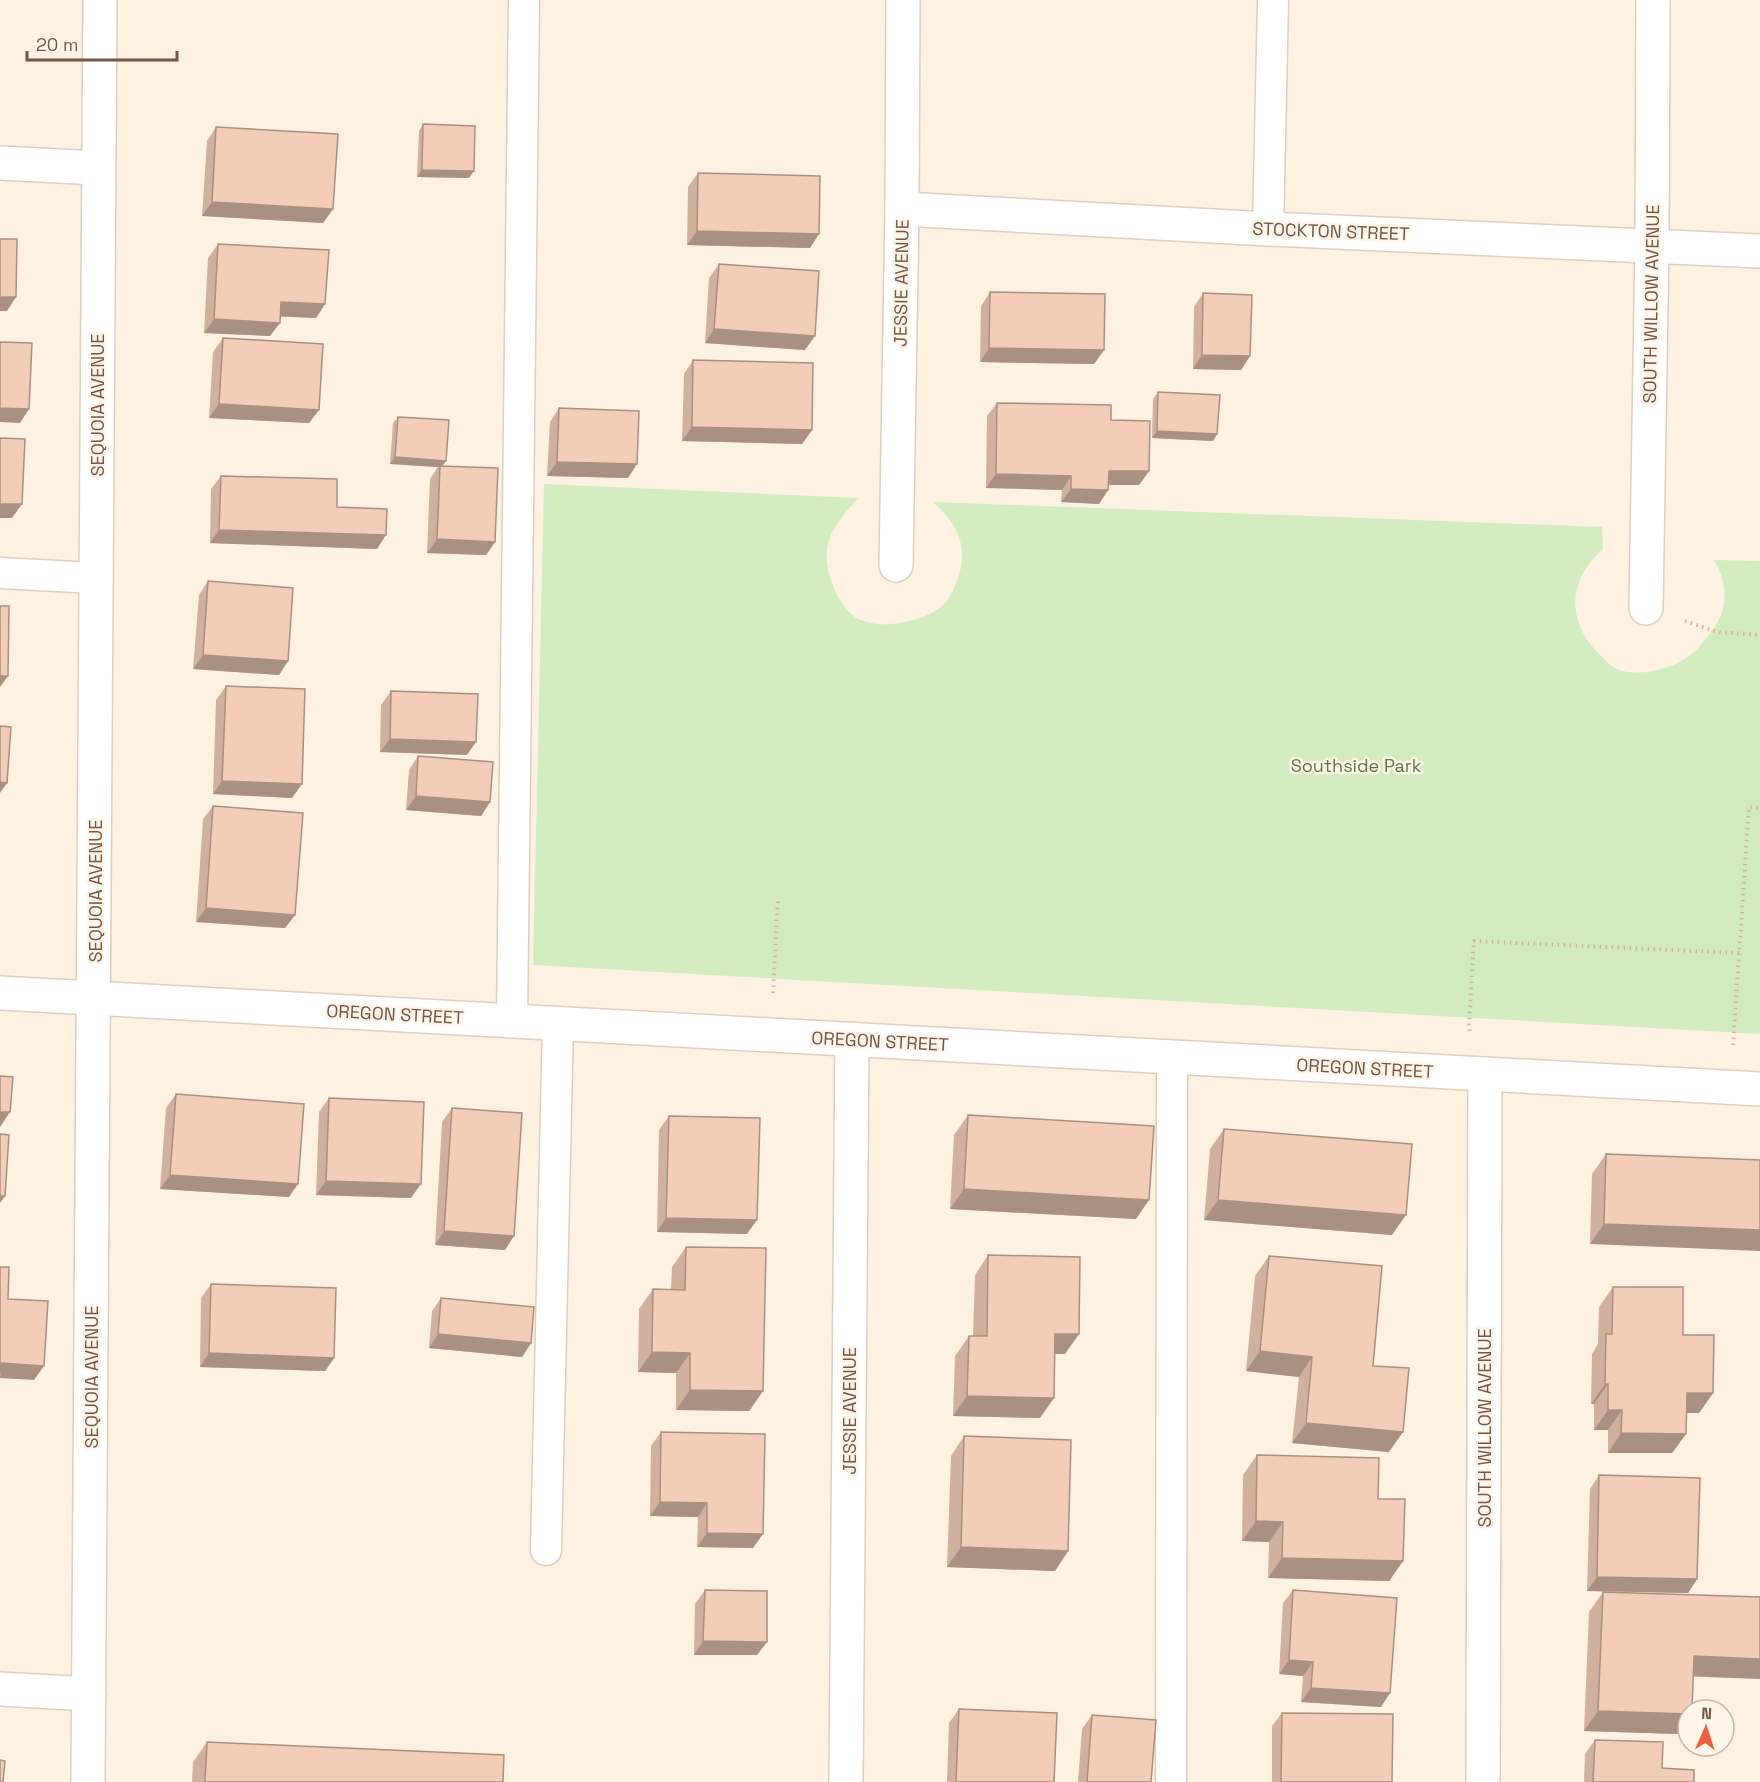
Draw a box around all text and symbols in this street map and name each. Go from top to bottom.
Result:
scale bar [27,24,177,62]
text: 20 m [36,33,79,56]
street label: SOUTH WILLOW AVENUE [1638,204,1664,404]
street label: STOCKTON STREET [1252,217,1410,245]
street label: JESSIE AVENUE [888,219,914,347]
street label: SEQUOIA AVENUE [86,334,109,476]
park label: Southside Park [1291,754,1422,777]
street label: SEQUOIA AVENUE [84,820,107,962]
street label: OREGON STREET [326,999,465,1029]
street label: OREGON STREET [811,1026,950,1056]
street label: OREGON STREET [1296,1053,1435,1083]
street label: SEQUOIA AVENUE [80,1306,103,1448]
street label: SOUTH WILLOW AVENUE [1473,1328,1496,1528]
street label: JESSIE AVENUE [838,1347,861,1475]
north arrow [1676,1698,1736,1758]
text: N [1701,1703,1713,1724]

